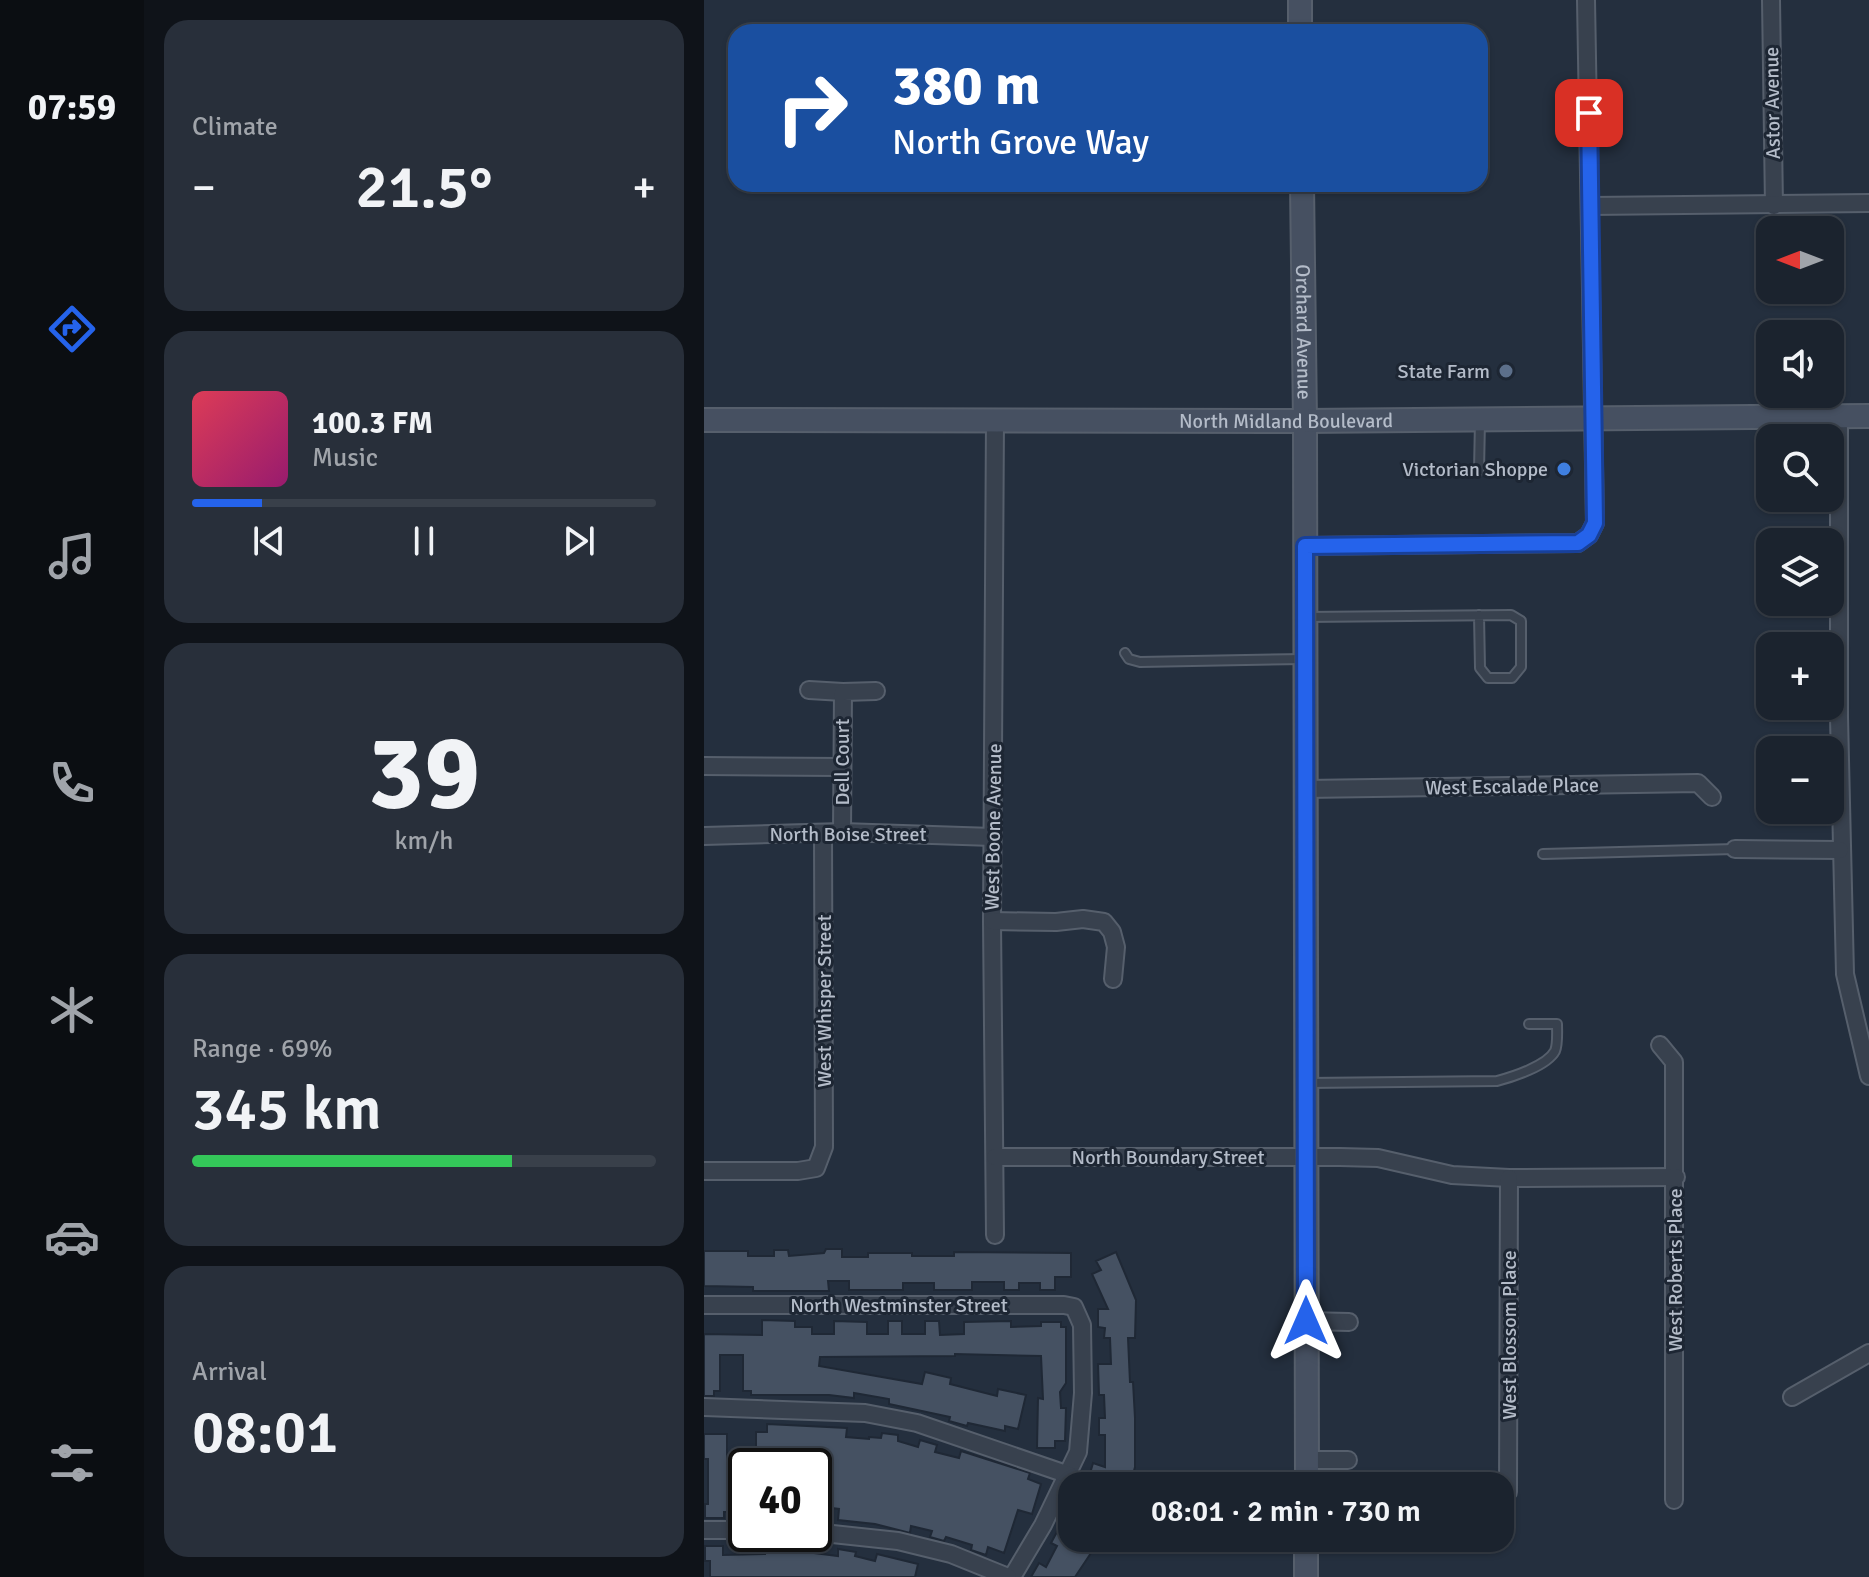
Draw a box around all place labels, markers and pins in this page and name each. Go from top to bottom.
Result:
pin [1555,79,1623,147]
place label: State Farm [1398,359,1490,384]
marker: State Farm [1497,362,1515,380]
place label: Victorian Shoppe [1402,457,1548,482]
marker: Victorian Shoppe [1555,460,1573,478]

